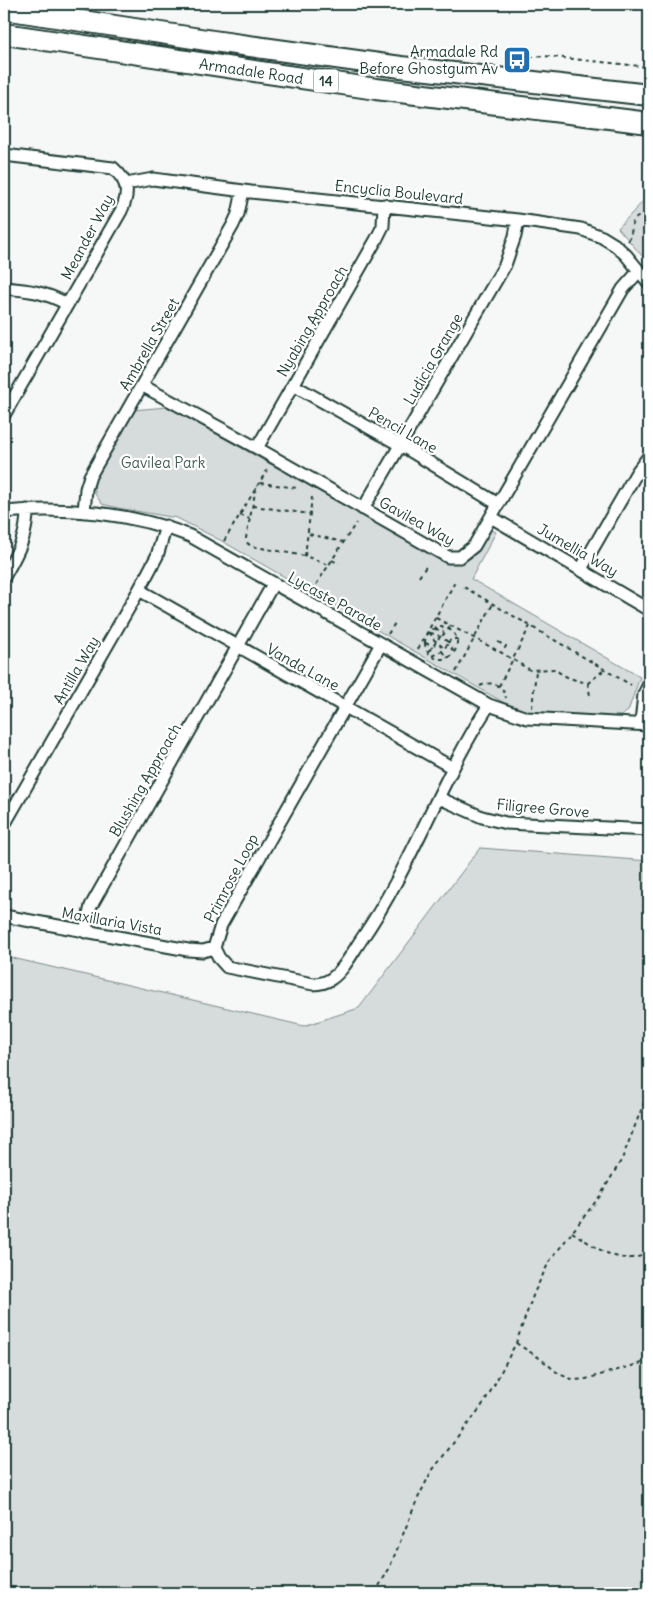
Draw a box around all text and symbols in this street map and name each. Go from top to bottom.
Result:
place label: Armadale Rd Before Ghostgum Av [359,42,498,78]
bus stop icon: Armadale Rd Before Ghostgum Av [502,45,532,75]
street label: Armadale Road [198,53,305,88]
road number: 14 [314,70,338,92]
street label: Encyclia Boulevard [334,176,464,208]
street label: Meander Way [57,191,117,283]
street label: Nyabing Approach [272,262,352,380]
street label: Ambrella Street [115,294,183,394]
street label: Ludicia Grange [399,310,467,408]
street label: Pencil Lane [365,403,441,457]
park label: Gavilea Park [121,453,206,472]
street label: Gavilea Way [376,492,458,550]
street label: Jumellia Way [534,519,622,581]
street label: Lycaste Parade [285,567,385,635]
street label: Antilla Way [49,633,103,707]
street label: Vanda Lane [263,639,343,695]
street label: Blushing Approach [105,720,185,840]
street label: Filigree Grove [496,794,590,822]
street label: Primrose Loop [200,830,262,926]
street label: Maxillaria Vista [60,903,164,939]

